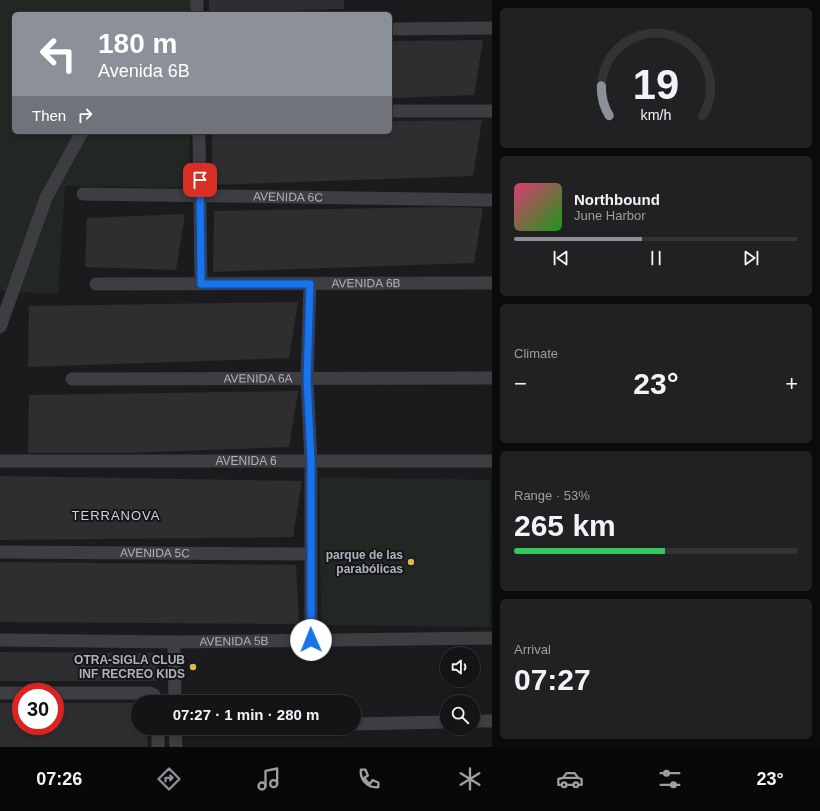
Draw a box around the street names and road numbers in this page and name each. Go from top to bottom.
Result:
street label: AVENIDA 6C [253,189,323,205]
street label: AVENIDA 6B [331,276,401,290]
street label: AVENIDA 6A [223,371,293,386]
street label: AVENIDA 6 [215,454,277,468]
street label: AVENIDA 5C [120,546,190,560]
street label: AVENIDA 5B [199,634,269,649]

